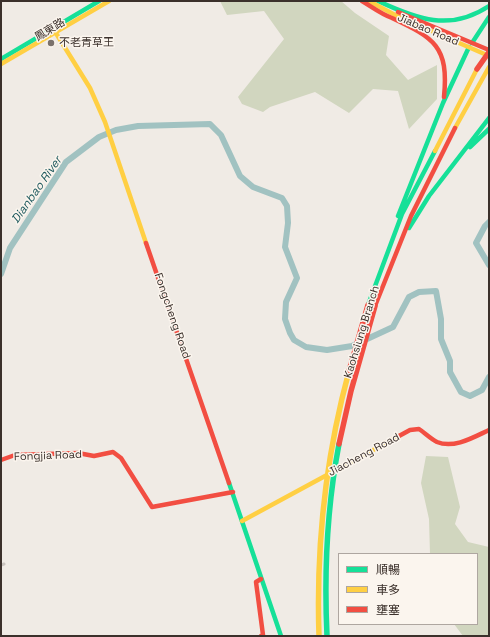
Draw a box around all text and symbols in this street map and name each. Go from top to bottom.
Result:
street label: Jiabao Road [395,11,461,49]
street label: 鳳東路 [32,16,68,44]
place label: 不老青草王 [59,36,114,50]
marker: 不老青草王 [46,38,56,48]
water label: Dianbao River [9,154,65,226]
street label: Fongcheng Road [151,271,193,361]
street label: Kaohsiung Branch [342,284,382,380]
street label: Jiacheng Road [326,431,402,479]
street label: Fongjia Road [14,448,82,464]
legend [338,553,478,625]
text: 順暢 [376,562,400,578]
text: 車多 [376,582,400,598]
text: 壅塞 [376,602,400,618]

